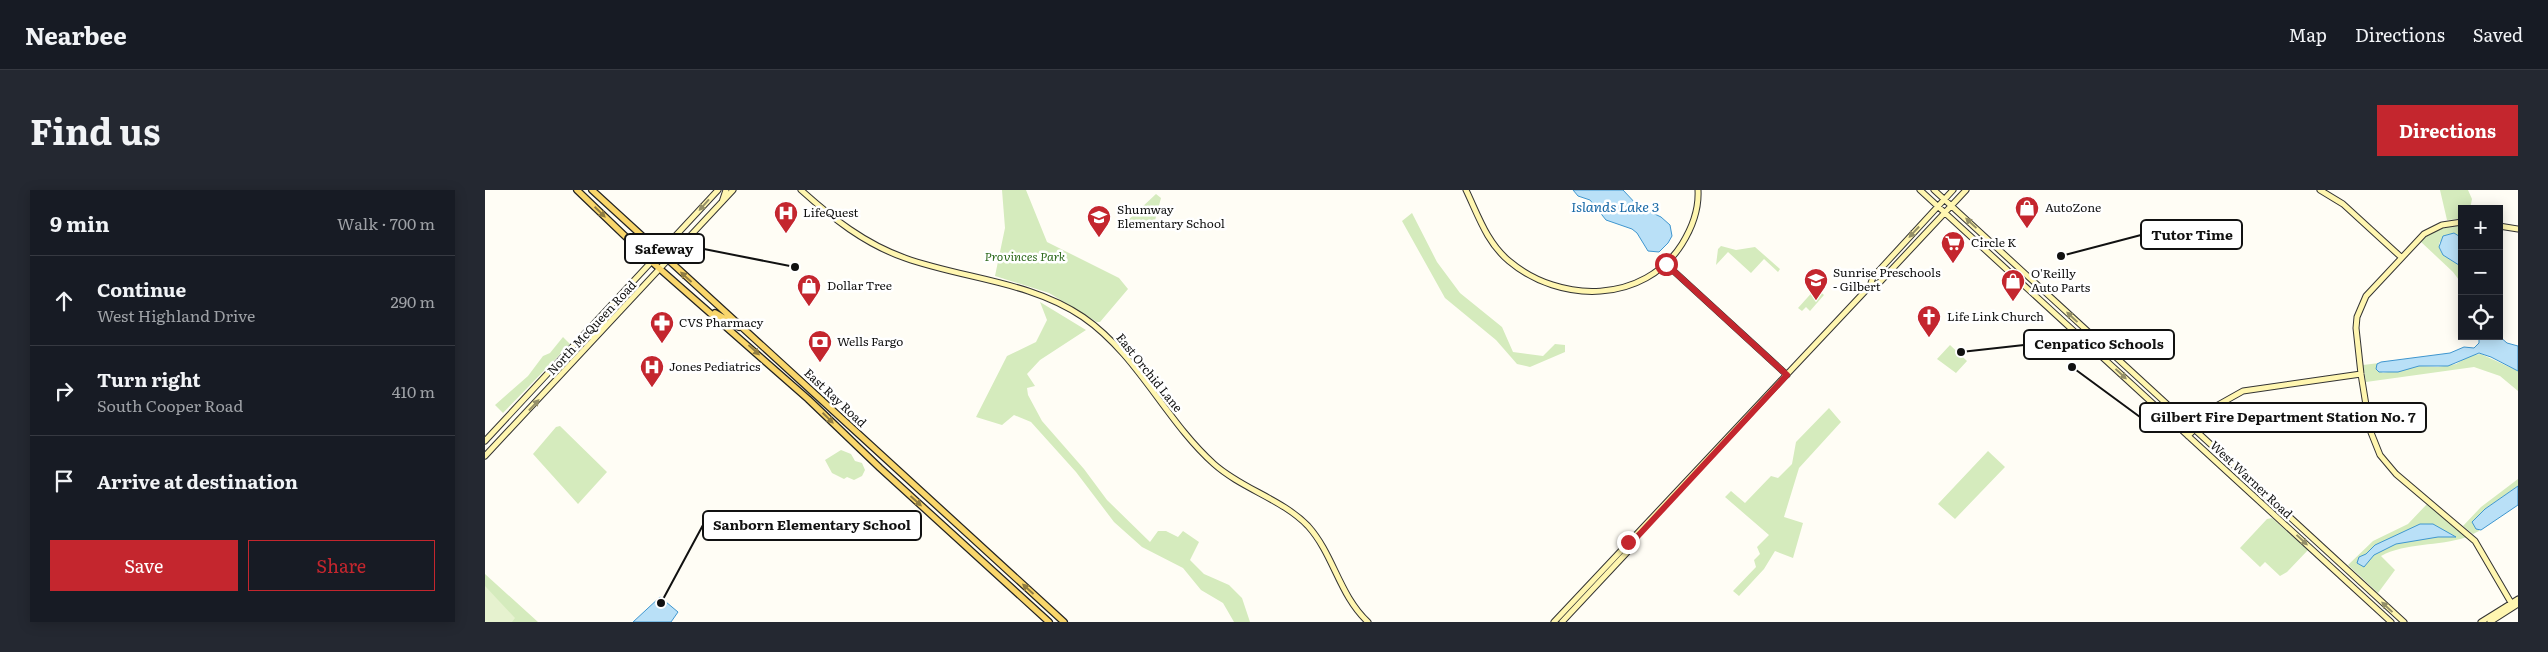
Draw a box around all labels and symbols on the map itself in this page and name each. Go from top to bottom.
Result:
shop icon: AutoZone [2014,195,2040,229]
water label: Islands Lake 3 [1571,196,1659,216]
place label: AutoZone [2045,198,2101,216]
one-way arrow [698,199,710,211]
hospital icon: LifeQuest [773,200,799,234]
place label: Shumway Elementary School [1117,200,1225,232]
place label: LifeQuest [803,203,858,221]
school or university icon: Shumway Elementary School [1086,204,1112,238]
one-way arrow [593,206,605,218]
one-way arrow [1965,217,1977,229]
callout: Tutor Time [2141,220,2242,249]
text: Tutor Time [2151,224,2233,244]
one-way arrow [1908,226,1920,238]
supermarket icon: Circle K [1940,230,1966,264]
place label: Circle K [1971,233,2016,251]
callout: Safeway [625,234,704,263]
text: Safeway [635,238,694,258]
park label: Provinces Park [985,247,1066,265]
route start [1655,253,1678,276]
place label: Sunrise Preschools - Gilbert [1833,263,1941,295]
place label: O'Reilly Auto Parts [2031,264,2091,296]
school or university icon: Sunrise Preschools - Gilbert [1803,267,1829,301]
shop icon: O'Reilly Auto Parts [2000,268,2026,302]
one-way arrow [681,271,693,283]
shop icon: Dollar Tree [796,273,822,307]
street label: North McQueen Road [543,276,640,379]
place label: Dollar Tree [827,276,892,294]
church icon: Life Link Church [1916,304,1942,338]
place label: Life Link Church [1947,307,2044,325]
pharmacy icon: CVS Pharmacy [649,310,675,344]
one-way arrow [2067,311,2079,323]
place label: CVS Pharmacy [679,313,763,331]
bank icon: Wells Fargo [807,329,833,363]
street label: East Orchid Lane [1112,329,1187,416]
callout: Cenpatico Schools [2024,330,2174,359]
place label: Wells Fargo [837,332,903,350]
text: Cenpatico Schools [2034,333,2164,353]
one-way arrow [747,344,760,355]
hospital icon: Jones Pediatrics [639,354,665,388]
place label: Jones Pediatrics [669,357,761,375]
street label: East Ray Road [801,364,871,431]
one-way arrow [2115,368,2127,380]
one-way arrow [528,399,540,411]
callout: Gilbert Fire Department Station No. 7 [2140,403,2426,432]
text: Gilbert Fire Department Station No. 7 [2150,406,2416,426]
one-way arrow [822,412,834,424]
street label: West Warner Road [2207,436,2297,523]
one-way arrow [909,495,921,507]
callout: Sanborn Elementary School [703,511,921,540]
text: Sanborn Elementary School [713,514,911,534]
route end [1617,531,1640,554]
one-way arrow [2295,534,2307,546]
one-way arrow [1022,583,1034,595]
one-way arrow [2380,601,2393,612]

